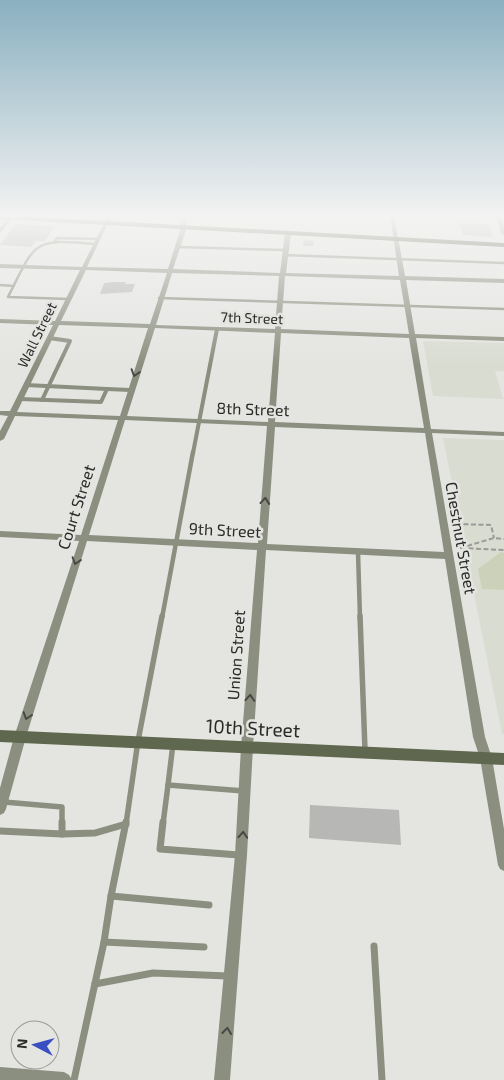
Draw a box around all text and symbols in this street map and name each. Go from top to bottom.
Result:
street label: Wall Street [13,299,60,370]
street label: 7th Street [220,308,284,327]
one-way arrow [131,368,141,377]
street label: 8th Street [216,398,290,419]
street label: Court Street [53,462,98,552]
street label: Chestnut Street [442,480,481,596]
one-way arrow [259,497,270,505]
street label: 9th Street [188,518,262,541]
one-way arrow [71,556,81,565]
street label: Union Street [223,609,248,701]
one-way arrow [245,694,256,702]
one-way arrow [22,711,32,720]
street label: 10th Street [205,714,301,741]
one-way arrow [237,830,248,838]
north arrow [10,1020,60,1070]
one-way arrow [221,1027,232,1035]
text: N [13,1038,31,1050]

